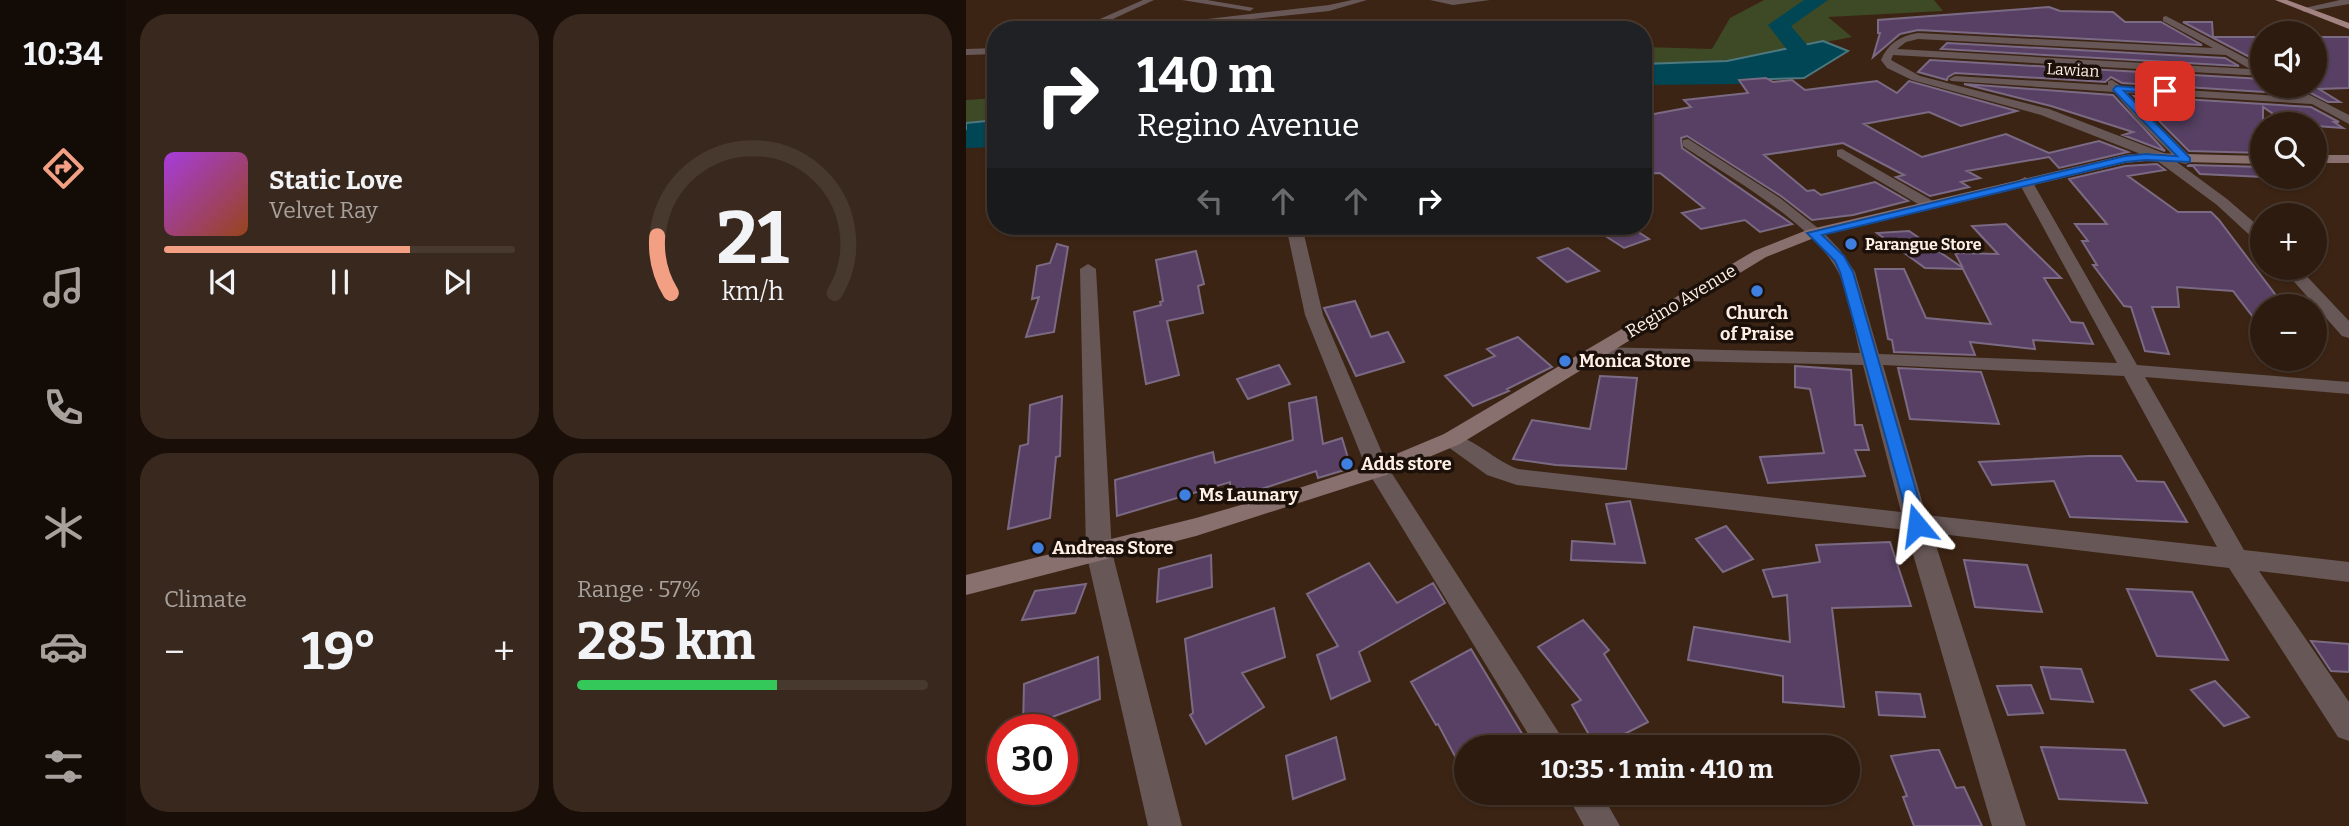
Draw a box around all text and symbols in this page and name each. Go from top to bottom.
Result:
map controls [2250,21,2327,371]
button: sound [2250,21,2327,98]
text: 10:34 [23,35,103,73]
text: 140 m [1137,46,1275,105]
icon: right [1022,49,1113,140]
street label: Lawian [2046,59,2100,81]
pin [2135,61,2195,121]
icon: arrive [2146,72,2184,110]
text: Regino Avenue [1137,106,1359,144]
button: search [2250,112,2327,189]
icon: directions [39,144,88,193]
text: Static Love [269,165,403,196]
icon: left [1191,182,1229,220]
icon: ahead [1264,182,1302,220]
icon: ahead [1337,182,1375,220]
icon: right [1410,182,1448,220]
text: 21 [716,195,789,282]
text: Velvet Ray [269,196,378,224]
button: + [2250,203,2327,280]
place label: Parangue Store [1865,235,1982,254]
marker: Parangue Store [1843,236,1859,252]
street label: Regino Avenue [1622,259,1740,343]
icon: music [39,263,88,312]
icon: previous [204,263,242,301]
icon: pause [321,263,359,301]
icon: next [438,263,476,301]
text: km/h [722,277,784,307]
marker: Church of Praise [1749,283,1765,299]
button: − [2250,294,2327,371]
place label: Church of Praise [1720,302,1794,345]
place label: Monica Store [1579,350,1691,372]
marker: Monica Store [1557,353,1573,369]
icon: phone [39,383,88,432]
place label: Adds store [1361,453,1452,475]
marker: Adds store [1339,456,1355,472]
place label: Ms Launary [1199,484,1299,506]
marker: Ms Launary [1177,487,1193,503]
position arrow [1880,488,1954,562]
icon: climate [39,503,88,552]
place label: Andreas Store [1052,537,1173,559]
marker: Andreas Store [1030,540,1046,556]
text: Range · 57% [577,575,701,603]
text: Climate [164,585,247,613]
text: 285 km [577,610,755,673]
text: 19° [301,620,377,683]
icon: car [39,622,88,671]
text: − [164,629,185,675]
text: + [493,629,515,675]
speed limit sign: 30 [987,714,1078,805]
icon: filters [39,742,88,791]
text: 10:35 · 1 min · 410 m [1541,754,1773,785]

